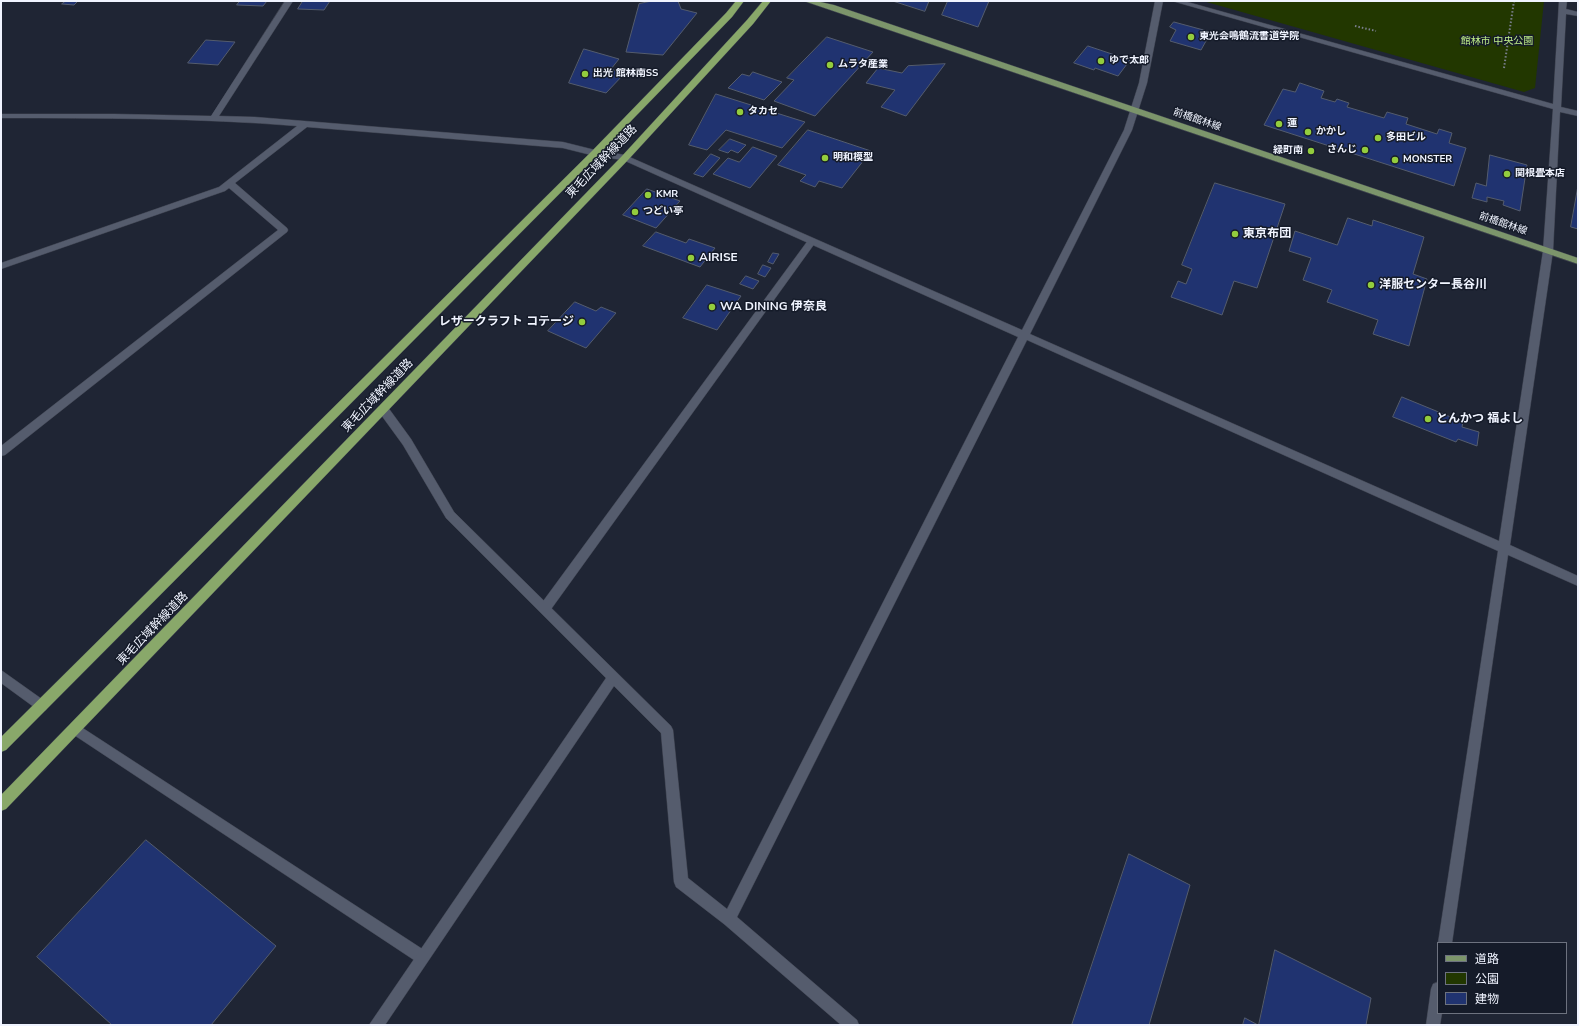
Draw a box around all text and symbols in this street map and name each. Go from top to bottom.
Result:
place label: 東光会鳴鶴流書道学院 [1199,31,1299,43]
marker: 東光会鳴鶴流書道学院 [1186,32,1196,42]
park label: 館林市 中央公園 [1461,36,1533,48]
place label: ゆで太郎 [1109,55,1149,67]
marker: ゆで太郎 [1096,56,1106,66]
place label: ムラタ産業 [838,59,888,71]
marker: ムラタ産業 [825,60,835,70]
place label: 出光 館林南SS [593,68,658,80]
marker: 出光 館林南SS [580,69,590,79]
place label: タカセ [748,106,778,118]
street label: 前橋館林線 [1171,106,1223,134]
marker: タカセ [735,107,745,117]
place label: 蓮 [1287,118,1297,130]
marker: 蓮 [1274,119,1284,129]
street label: 東毛広域幹線道路 [563,122,641,202]
place label: かかし [1316,126,1346,138]
marker: かかし [1303,127,1313,137]
place label: 多田ビル [1386,132,1426,144]
marker: 多田ビル [1373,133,1383,143]
place label: さんじ [1327,144,1357,156]
place label: 緑町南 [1273,145,1303,157]
marker: さんじ [1360,145,1370,155]
marker: 緑町南 [1306,146,1316,156]
place label: 明和模型 [833,152,873,164]
marker: 明和模型 [820,153,830,163]
place label: MONSTER [1403,154,1452,166]
marker: MONSTER [1390,155,1400,165]
place label: 関根畳本店 [1515,168,1565,180]
marker: 関根畳本店 [1502,169,1512,179]
place label: KMR [656,189,678,201]
marker: KMR [643,190,653,200]
place label: つどい亭 [643,206,683,218]
marker: つどい亭 [630,207,640,217]
street label: 前橋館林線 [1477,210,1529,238]
place label: 東京布団 [1243,227,1291,241]
marker: 東京布団 [1230,229,1240,239]
place label: AIRISE [699,251,738,265]
marker: AIRISE [686,253,696,263]
place label: 洋服センター長谷川 [1379,278,1487,292]
marker: 洋服センター長谷川 [1366,280,1376,290]
place label: WA DINING 伊奈良 [720,300,827,314]
marker: WA DINING 伊奈良 [707,302,717,312]
place label: レザークラフト コテージ [439,315,574,329]
marker: レザークラフト コテージ [577,317,587,327]
street label: 東毛広域幹線道路 [339,356,417,436]
place label: とんかつ 福よし [1436,412,1523,426]
marker: とんかつ 福よし [1423,414,1433,424]
street label: 東毛広域幹線道路 [114,589,192,669]
legend [1437,942,1567,1014]
text: 道路 [1475,951,1499,967]
text: 公園 [1475,971,1499,987]
text: 建物 [1475,991,1499,1007]

